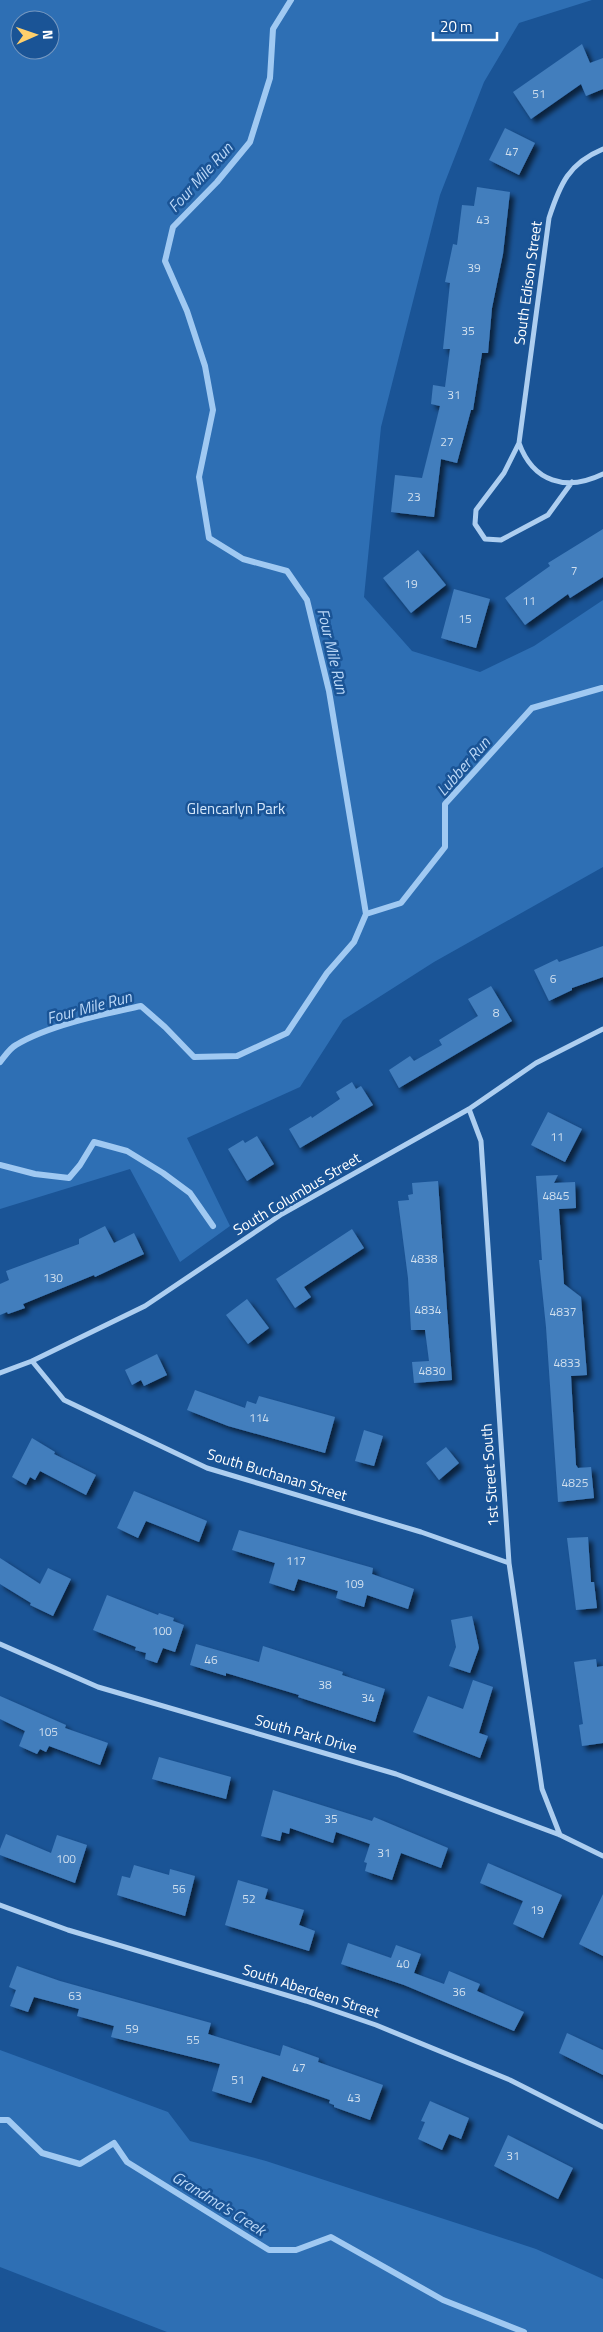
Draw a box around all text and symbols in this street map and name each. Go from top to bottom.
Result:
north arrow [10,10,60,60]
scale bar [433,10,497,42]
text: 20 m [440,15,473,38]
text: N [38,29,59,40]
house number: 51 [532,84,546,103]
water label: Four Mile Run [162,136,239,217]
house number: 47 [505,142,519,161]
house number: 43 [476,210,490,229]
street label: South Edison Street [507,219,548,346]
house number: 39 [467,258,481,277]
house number: 35 [461,321,475,340]
house number: 31 [447,385,461,404]
house number: 27 [440,432,454,451]
house number: 23 [407,487,421,506]
house number: 7 [571,561,577,580]
house number: 19 [404,574,418,593]
house number: 11 [522,591,536,610]
water label: Four Mile Run [312,606,355,697]
house number: 15 [458,609,472,628]
water label: Lubber Run [430,730,496,801]
park label: Glencarlyn Park [187,797,285,820]
house number: 6 [550,969,557,988]
water label: Four Mile Run [44,984,135,1030]
house number: 8 [493,1003,500,1022]
house number: 11 [550,1127,564,1146]
street label: South Columbus Street [229,1146,366,1241]
house number: 4845 [543,1186,570,1205]
house number: 4838 [411,1249,438,1268]
house number: 130 [43,1268,63,1287]
house number: 4834 [415,1300,442,1319]
house number: 4837 [550,1302,576,1321]
house number: 4833 [554,1353,580,1372]
house number: 4830 [419,1361,446,1380]
house number: 114 [249,1408,269,1427]
street label: 1st Street South [474,1423,505,1527]
street label: South Buchanan Street [204,1442,351,1507]
house number: 4825 [562,1473,589,1492]
house number: 117 [286,1551,306,1570]
house number: 109 [344,1574,364,1593]
house number: 100 [152,1621,172,1640]
house number: 46 [204,1650,218,1669]
house number: 38 [318,1675,332,1694]
house number: 34 [361,1688,375,1707]
street label: South Park Drive [252,1708,360,1759]
house number: 105 [38,1722,58,1741]
house number: 35 [324,1809,338,1828]
house number: 31 [377,1843,391,1862]
house number: 100 [56,1849,76,1868]
house number: 56 [172,1879,186,1898]
house number: 52 [242,1889,256,1908]
house number: 19 [530,1900,544,1919]
house number: 40 [396,1954,410,1973]
street label: South Aberdeen Street [240,1957,383,2024]
house number: 36 [452,1982,466,2001]
house number: 63 [68,1986,82,2005]
house number: 59 [125,2019,139,2038]
house number: 55 [186,2030,200,2049]
house number: 47 [292,2058,306,2077]
house number: 51 [231,2070,245,2089]
house number: 43 [347,2088,361,2107]
house number: 31 [506,2146,520,2165]
water label: Grandma's Creek [168,2165,272,2242]

